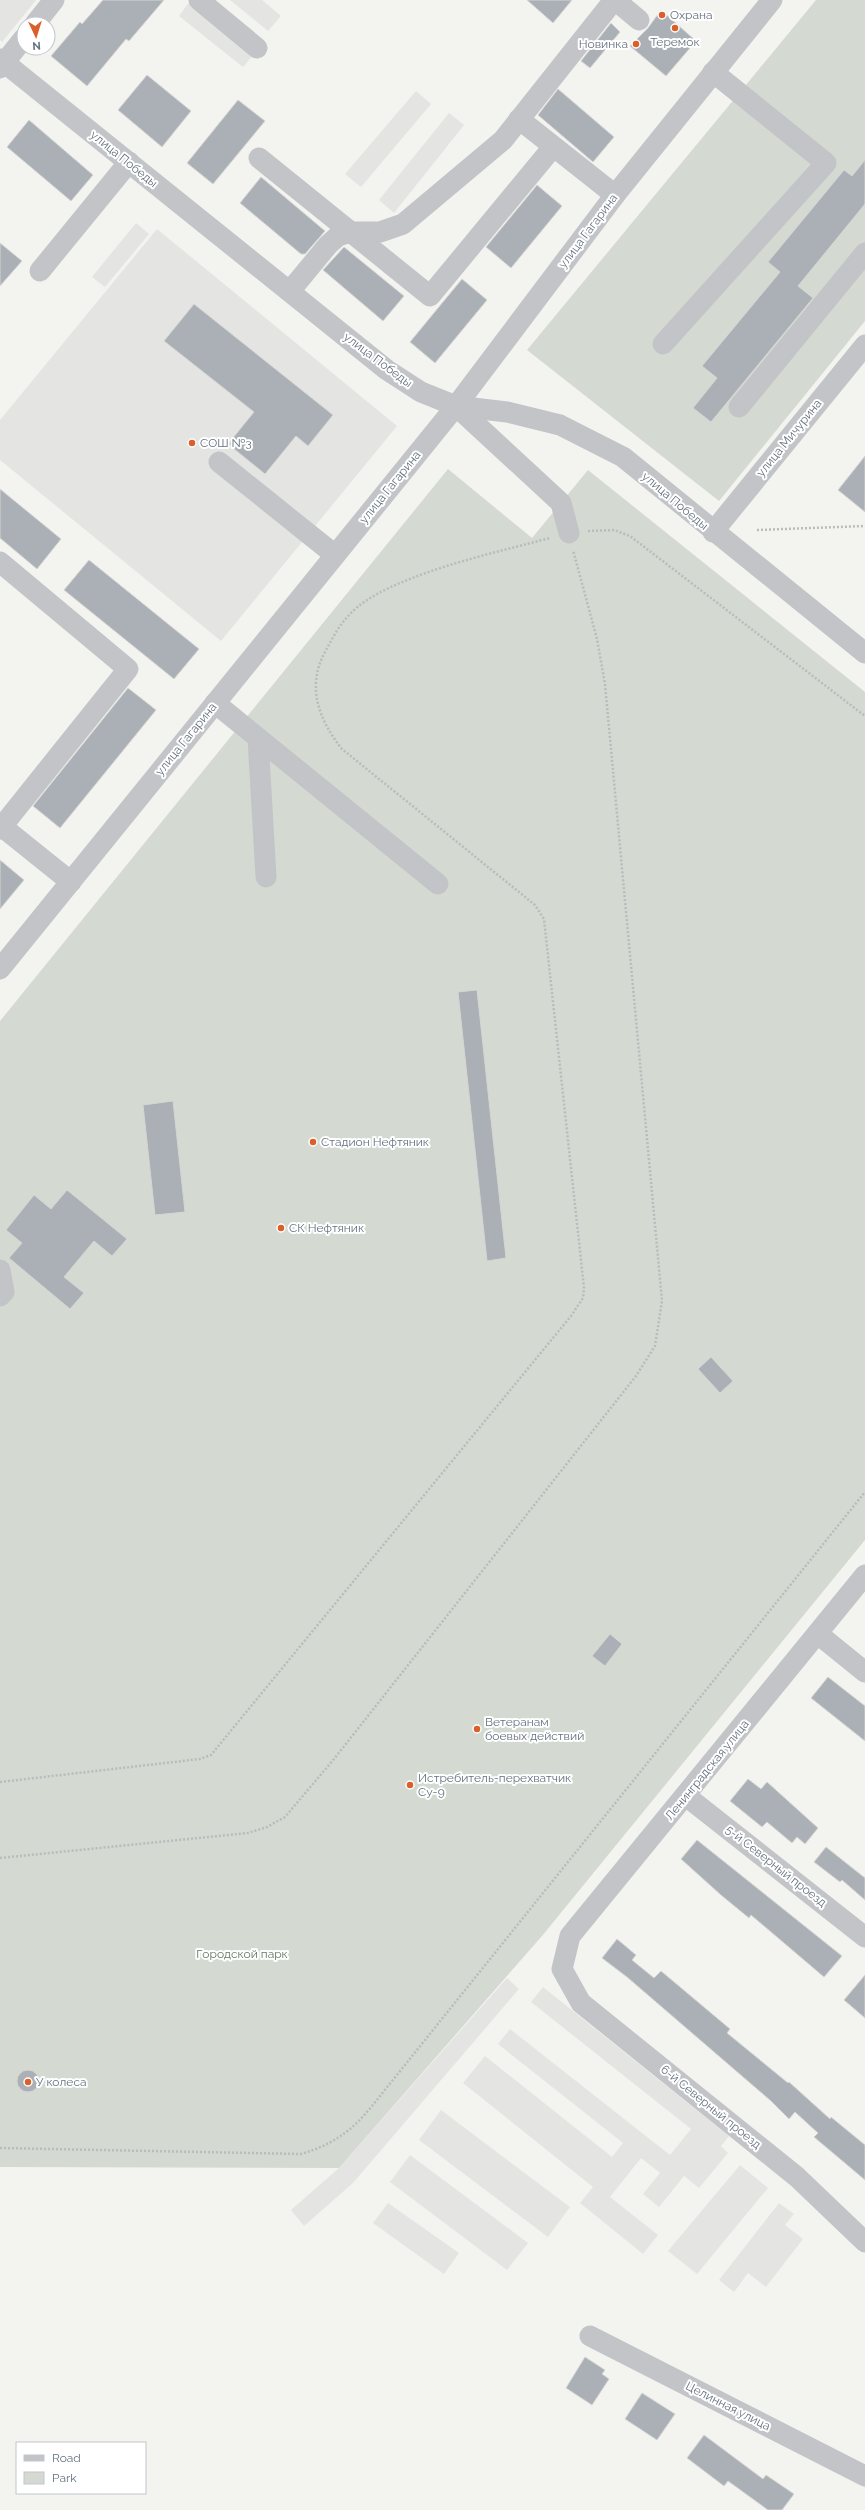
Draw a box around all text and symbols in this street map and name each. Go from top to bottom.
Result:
place label: Охрана [670,8,713,22]
marker: Охрана [657,10,667,20]
north arrow [16,16,56,56]
marker: Теремок [670,23,680,33]
place label: Теремок [650,35,700,49]
place label: Новинка [579,37,628,51]
text: N [32,39,41,52]
marker: Новинка [631,39,641,49]
street label: улица Победы [88,128,160,190]
street label: улица Гагарина [556,191,620,271]
street label: улица Победы [341,330,415,390]
street label: улица Мичурина [754,397,824,479]
place label: СОШ №3 [200,436,252,450]
marker: СОШ №3 [187,438,197,448]
street label: улица Гагарина [356,448,424,526]
street label: улица Победы [639,469,711,533]
street label: улица Гагарина [152,700,220,778]
place label: Стадион Нефтяник [321,1135,429,1149]
marker: Стадион Нефтяник [308,1137,318,1147]
place label: СК Нефтяник [289,1221,364,1235]
marker: СК Нефтяник [276,1223,286,1233]
place label: Ветеранам боевых действий [485,1715,584,1743]
street label: Ленинградская улица [662,1717,752,1823]
marker: Ветеранам боевых действий [472,1724,482,1734]
place label: Истребитель-перехватчик Су-9 [418,1771,571,1799]
marker: Истребитель-перехватчик Су-9 [405,1780,415,1790]
street label: 5-й Северный проезд [723,1822,829,1910]
park label: Городской парк [196,1947,288,1961]
street label: 6-й Северный проезд [658,2062,764,2152]
place label: У колеса [36,2075,87,2089]
marker: У колеса [23,2077,33,2087]
street label: Целинная улица [683,2379,773,2433]
legend [16,2442,146,2494]
text: Road [52,2451,81,2465]
text: Park [52,2471,77,2485]

